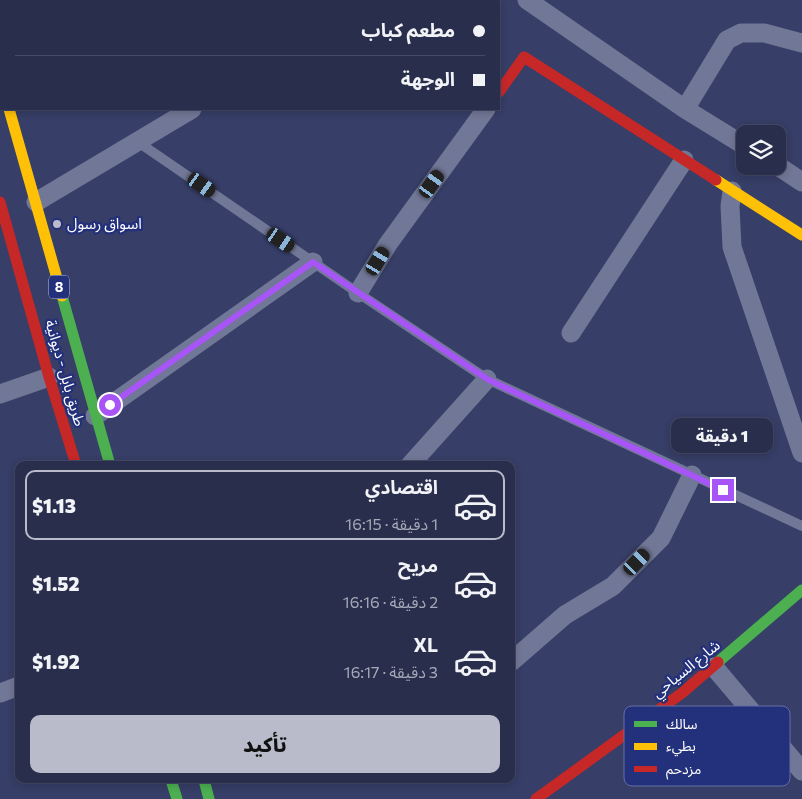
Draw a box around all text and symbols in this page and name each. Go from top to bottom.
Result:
text: مطعم كباب [361,18,455,41]
text: الوجهة [401,67,455,90]
map controls [736,125,786,175]
button: layers [736,125,786,175]
car [417,167,446,201]
car [185,170,218,200]
place label: اسواق رسول [67,214,142,233]
marker: اسواق رسول [51,218,63,230]
car [264,225,297,255]
car [363,244,392,278]
road number: 8 [49,276,69,298]
street label: طريق بابل - ديوانية [40,317,90,429]
route start [99,394,121,416]
callout: 1 دقيقة [672,418,774,452]
text: 1 دقيقة [696,426,748,445]
text: اقتصادي [365,475,438,498]
route end [712,479,734,501]
icon: car [453,483,498,528]
text: $1.13 [32,494,76,517]
text: 1 دقيقة · 16:15 [345,514,438,533]
car [621,546,652,578]
text: مريح [398,553,438,576]
icon: car [453,561,498,606]
text: $1.52 [32,572,79,595]
text: 2 دقيقة · 16:16 [343,592,438,611]
text: XL [413,633,438,656]
street label: شارع السياحي [648,635,726,704]
icon: car [453,639,498,684]
text: $1.92 [32,650,80,673]
text: 3 دقيقة · 16:17 [344,662,438,681]
legend [624,706,790,786]
button: تأكيد [30,715,500,773]
text: سالك [666,715,698,732]
text: بطيء [666,737,696,757]
text: مزدحم [666,760,701,780]

